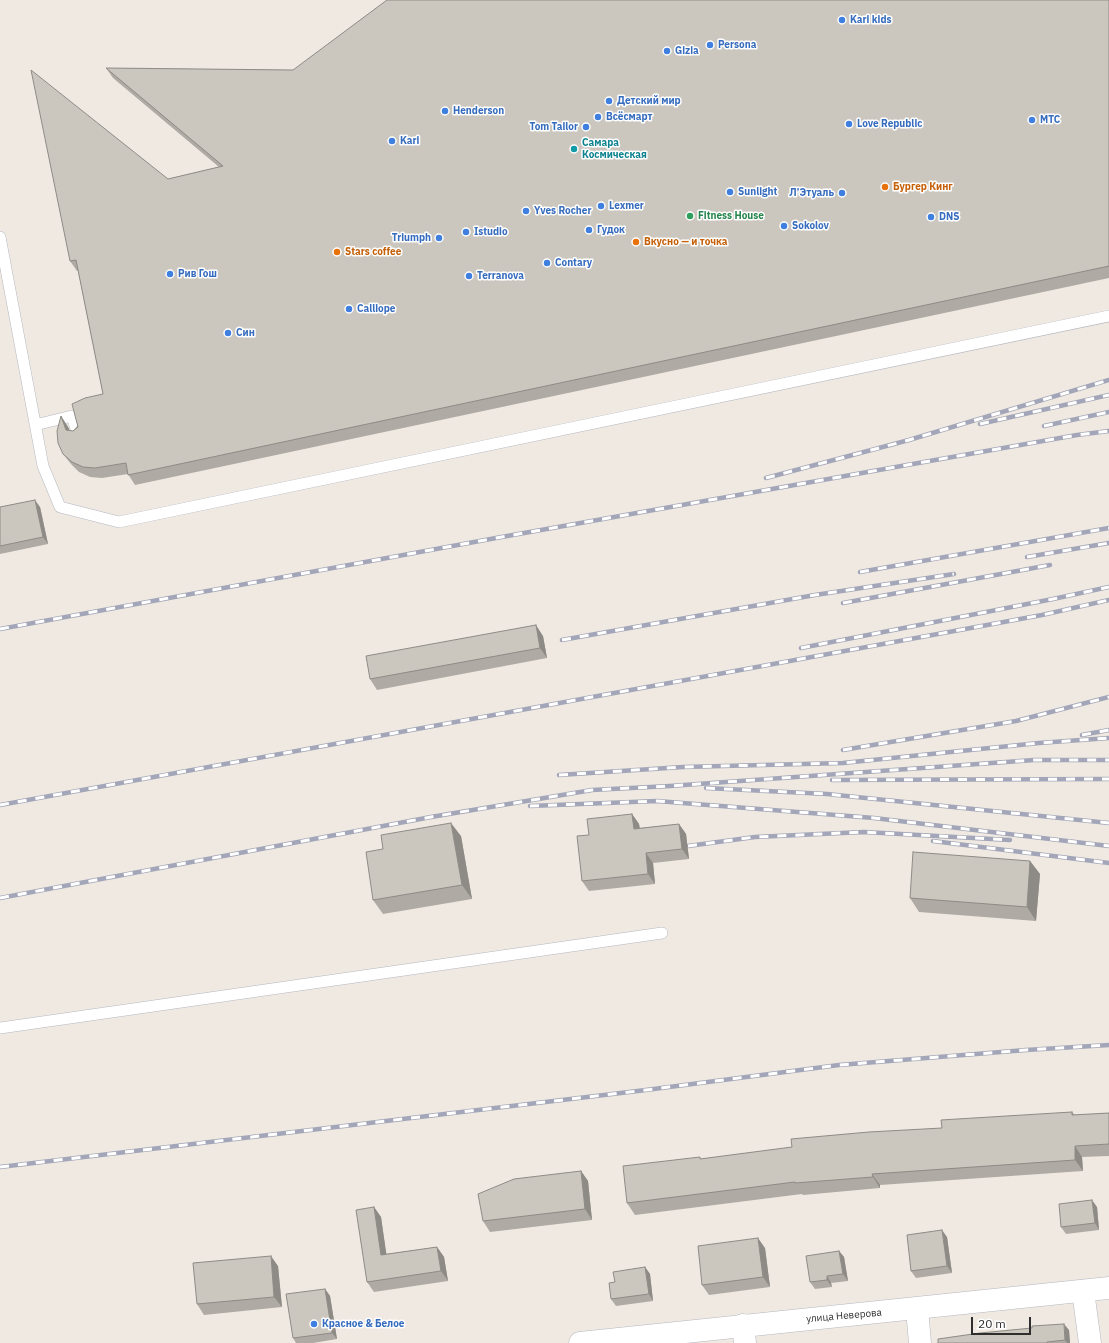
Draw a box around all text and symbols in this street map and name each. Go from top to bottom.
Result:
place label: Kari kids [850,14,892,26]
marker: Kari kids [837,15,847,25]
place label: Persona [718,39,756,51]
marker: Persona [705,40,715,50]
place label: Gizia [675,45,699,57]
marker: Gizia [662,46,672,56]
place label: Детский мир [617,95,681,107]
marker: Детский мир [604,96,614,106]
place label: Henderson [453,105,504,117]
marker: Henderson [440,106,450,116]
place label: Всёсмарт [606,111,652,123]
marker: Всёсмарт [593,112,603,122]
place label: МТС [1040,114,1060,126]
marker: МТС [1027,115,1037,125]
place label: Love Republic [857,118,922,130]
marker: Love Republic [844,119,854,129]
place label: Tom Tailor [529,121,578,133]
marker: Tom Tailor [581,122,591,132]
place label: Kari [400,135,419,147]
marker: Kari [387,136,397,146]
place label: Самара Космическая [582,137,647,160]
marker: Самара Космическая [569,144,579,154]
place label: Бургер Кинг [893,181,953,193]
marker: Бургер Кинг [880,182,890,192]
place label: Sunlight [738,186,777,198]
marker: Sunlight [725,187,735,197]
place label: Л’Этуаль [789,187,834,199]
marker: Л’Этуаль [837,188,847,198]
place label: Lexmer [609,200,644,212]
marker: Lexmer [596,201,606,211]
place label: Yves Rocher [534,205,591,217]
marker: Yves Rocher [521,206,531,216]
place label: Fitness House [698,210,764,222]
marker: Fitness House [685,211,695,221]
place label: DNS [939,211,959,223]
marker: DNS [926,212,936,222]
place label: Sokolov [792,220,829,232]
marker: Sokolov [779,221,789,231]
place label: Гудок [597,224,625,236]
marker: Гудок [584,225,594,235]
place label: Istudio [474,226,508,238]
marker: Istudio [461,227,471,237]
place label: Triumph [392,232,431,244]
marker: Triumph [434,233,444,243]
place label: Вкусно — и точка [644,236,728,248]
marker: Вкусно — и точка [631,237,641,247]
place label: Stars coffee [345,246,401,258]
marker: Stars coffee [332,247,342,257]
place label: Contary [555,257,592,269]
marker: Contary [542,258,552,268]
place label: Рив Гош [178,268,217,280]
marker: Рив Гош [165,269,175,279]
place label: Terranova [477,270,524,282]
marker: Terranova [464,271,474,281]
place label: Calliope [357,303,395,315]
marker: Calliope [344,304,354,314]
place label: Син [236,327,255,339]
marker: Син [223,328,233,338]
street label: улица Неверова [806,1307,882,1325]
scale bar [973,1309,1033,1335]
text: 20 m [978,1316,1006,1331]
place label: Красное & Белое [322,1318,404,1330]
marker: Красное & Белое [309,1319,319,1329]

